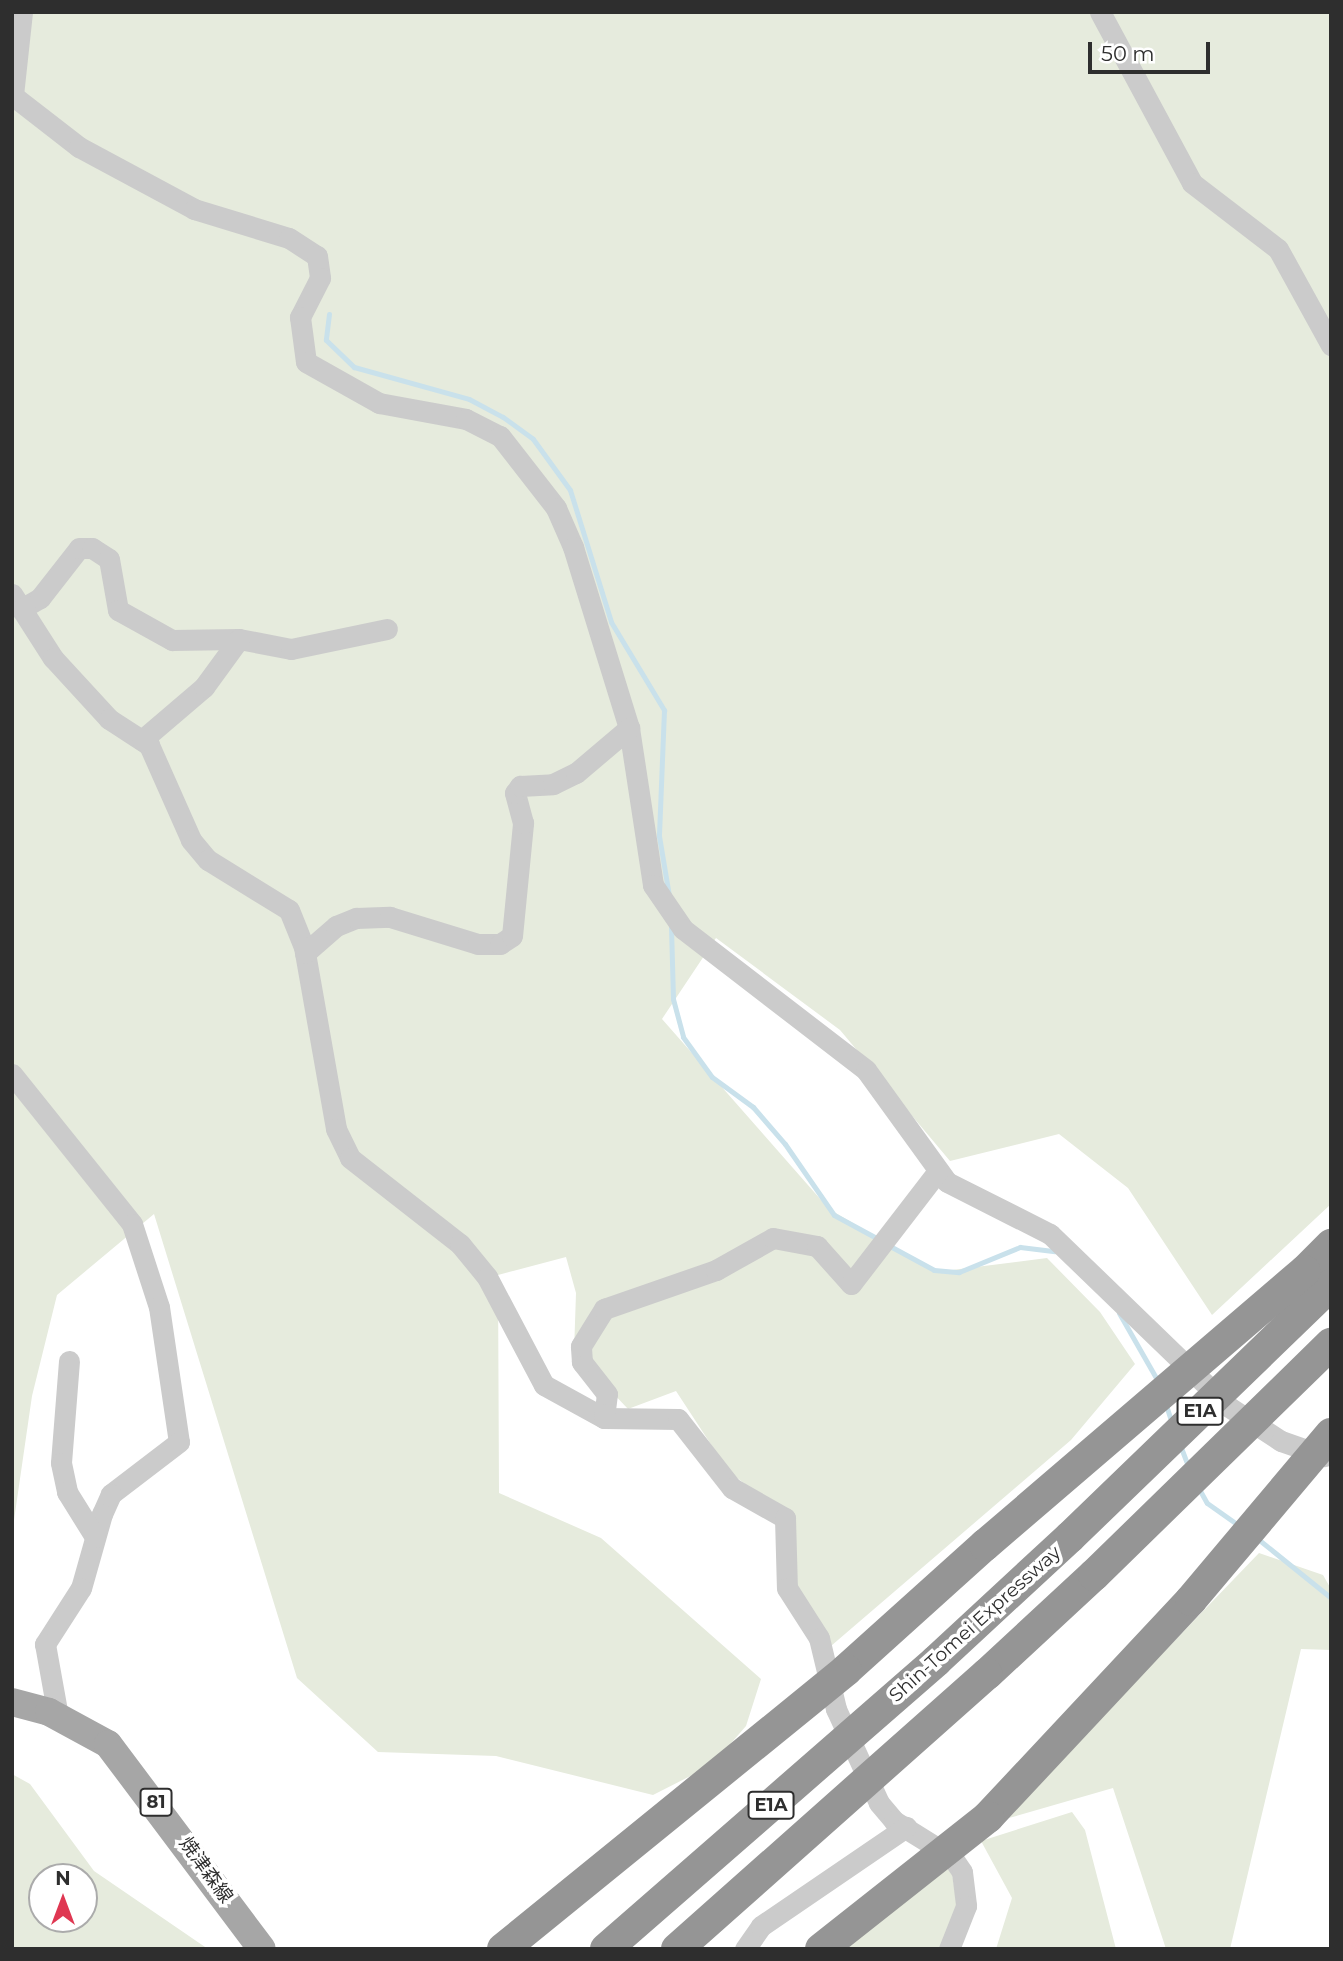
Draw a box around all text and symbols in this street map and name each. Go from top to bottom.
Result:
scale bar [1091,28,1214,72]
text: 50 m [1101,41,1155,66]
road number: E1A [1176,1396,1224,1426]
street label: Shin-Tomei Expressway [885,1541,1065,1707]
road number: 81 [138,1788,174,1816]
road number: E1A [746,1790,796,1819]
street label: 焼津森線 [174,1833,238,1907]
north arrow [28,1863,98,1933]
text: N [55,1867,71,1890]

